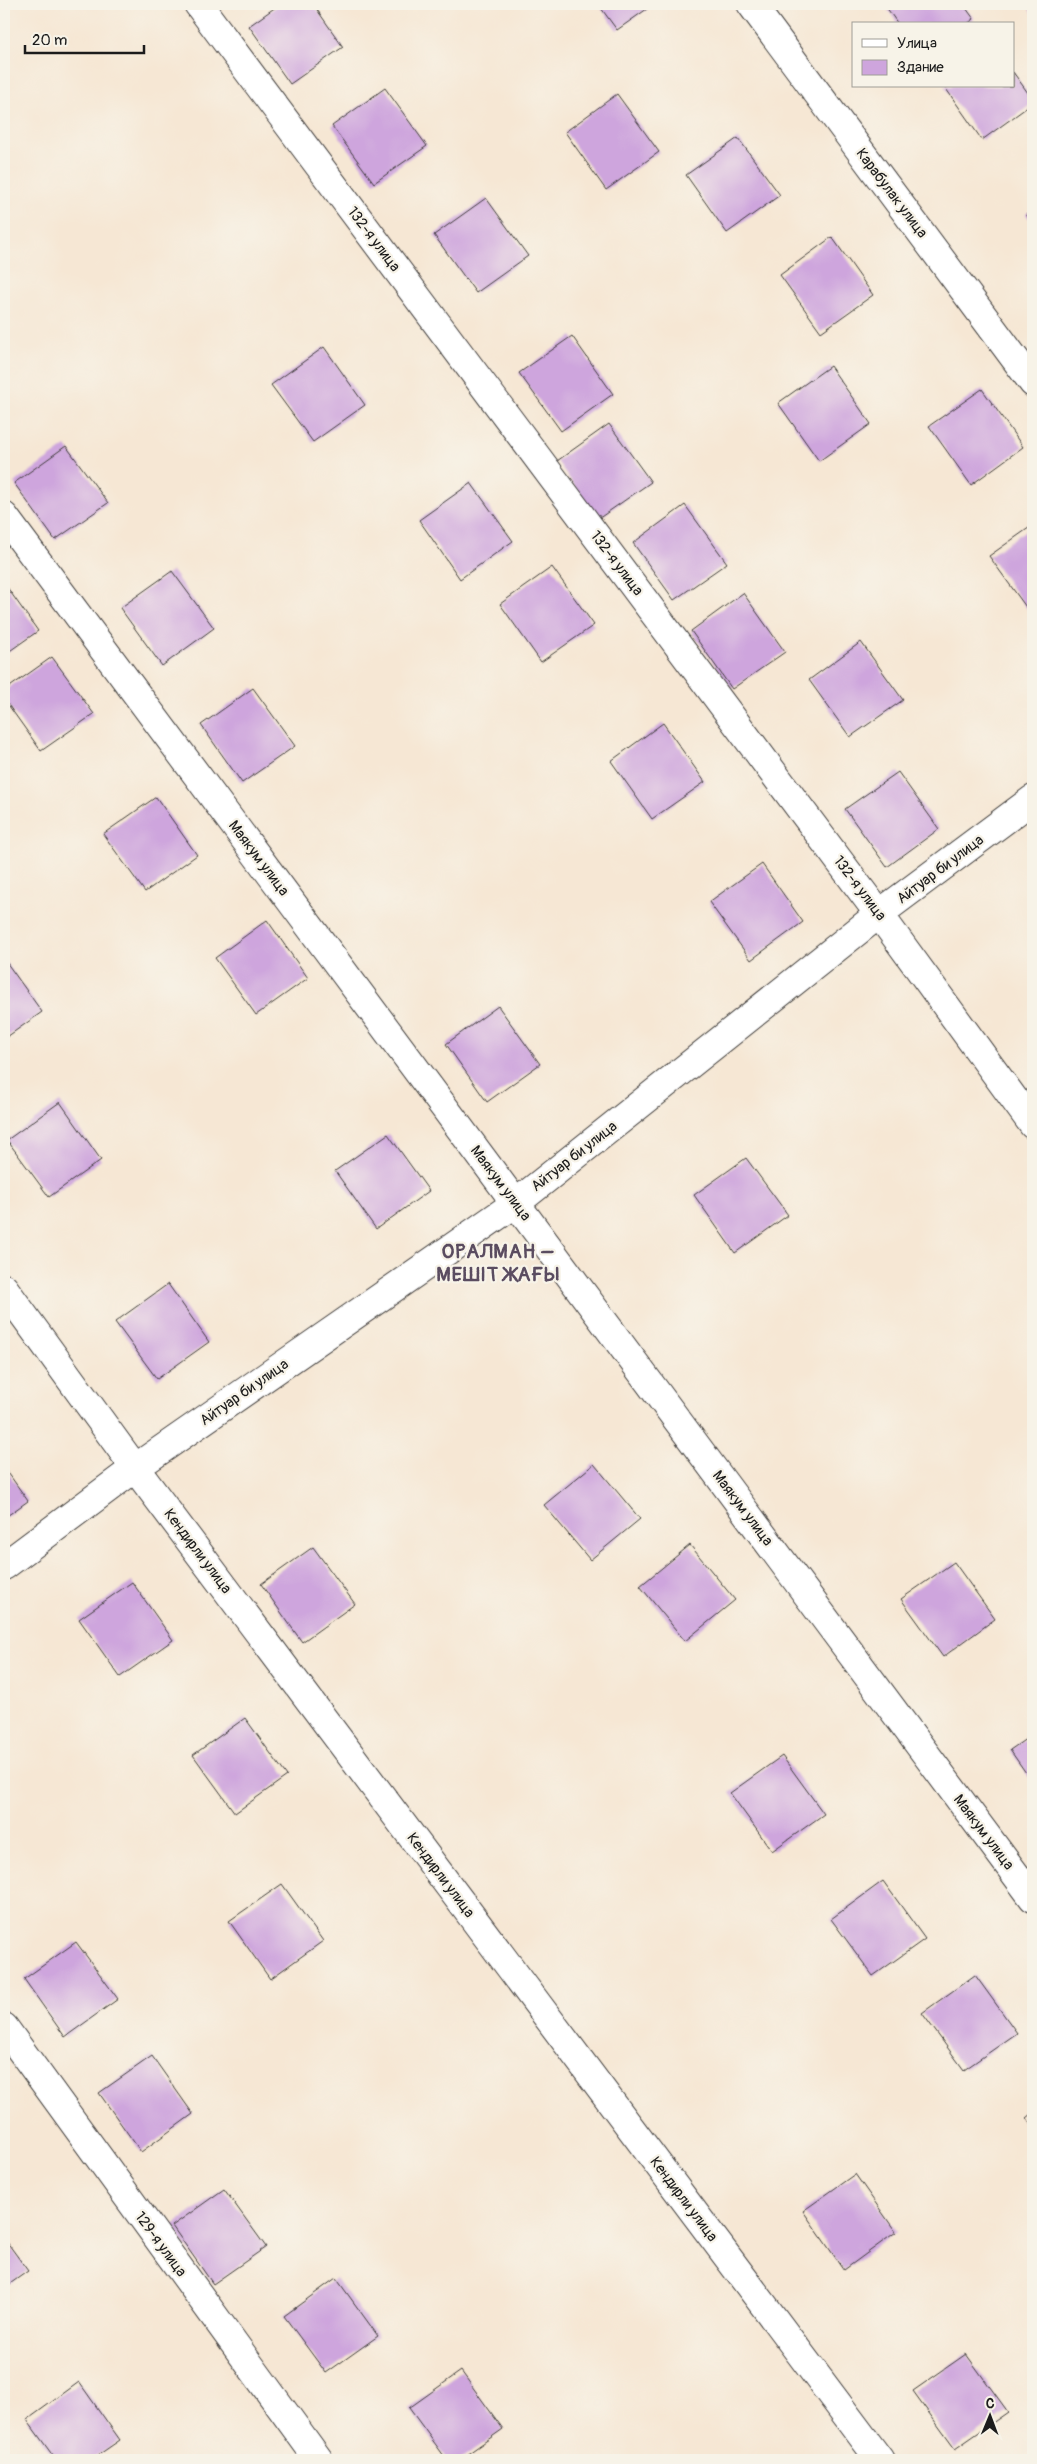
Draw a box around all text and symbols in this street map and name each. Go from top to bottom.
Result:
scale bar [25,22,144,54]
legend [852,22,1014,88]
text: 20 m [32,31,67,50]
text: Улица [897,34,937,53]
text: Здание [897,58,944,77]
street label: Карабулак улица [852,145,932,242]
street label: 132-я улица [343,203,404,276]
street label: 132-я улица [586,527,647,600]
street label: Маякум улица [224,817,293,900]
street label: Айтуар би улица [893,830,988,908]
street label: 132-я улица [829,852,890,925]
street label: Айтуар би улица [527,1117,621,1196]
street label: Маякум улица [466,1142,535,1225]
district label: ОРАЛМАН – МЕШІТ ЖАҒЫ [436,1239,560,1287]
street label: Айтуар би улица [196,1355,292,1430]
street label: Маякум улица [708,1467,777,1550]
street label: Кендирли улица [159,1505,236,1598]
street label: Маякум улица [949,1791,1018,1874]
street label: Кендирли улица [402,1829,479,1922]
street label: Кендирли улица [645,2153,722,2246]
street label: 129-я улица [131,2208,191,2281]
north arrow [964,2392,1014,2442]
text: С [986,2395,995,2412]

